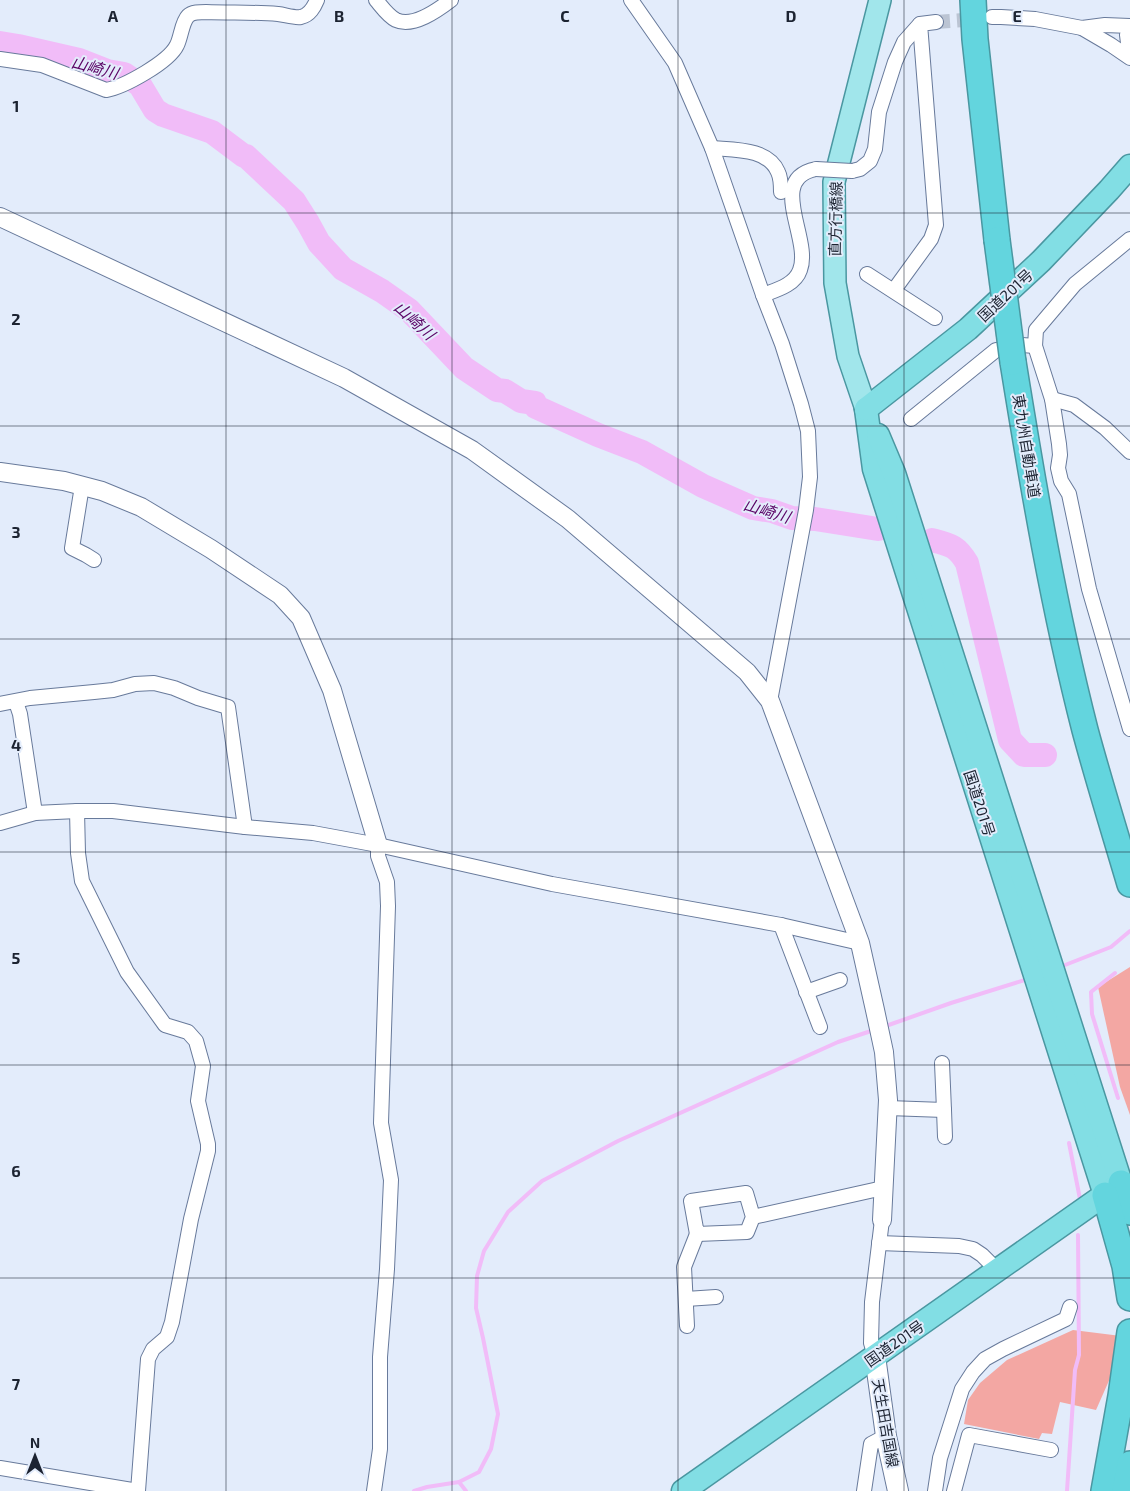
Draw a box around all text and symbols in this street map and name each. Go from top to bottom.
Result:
text: A [108,6,119,25]
text: B [334,6,344,25]
text: C [560,6,570,25]
text: D [786,6,797,25]
text: E [1012,6,1022,25]
water label: 山崎川 [69,52,123,83]
text: 1 [13,96,19,115]
street label: 直方行橋線 [825,181,845,257]
street label: 国道201号 [974,265,1036,325]
water label: 山崎川 [391,297,441,344]
text: 2 [11,309,21,328]
street label: 東九州自動車道 [1010,393,1044,499]
water label: 山崎川 [741,494,795,527]
text: 3 [11,522,21,541]
text: 4 [11,735,21,754]
street label: 国道201号 [961,768,999,838]
text: 5 [12,948,21,967]
text: 6 [11,1161,21,1180]
street label: 国道201号 [861,1316,927,1370]
text: 7 [12,1374,21,1393]
street label: 天生田吉国線 [869,1377,903,1469]
north arrow [10,1431,60,1481]
text: N [30,1434,40,1451]

